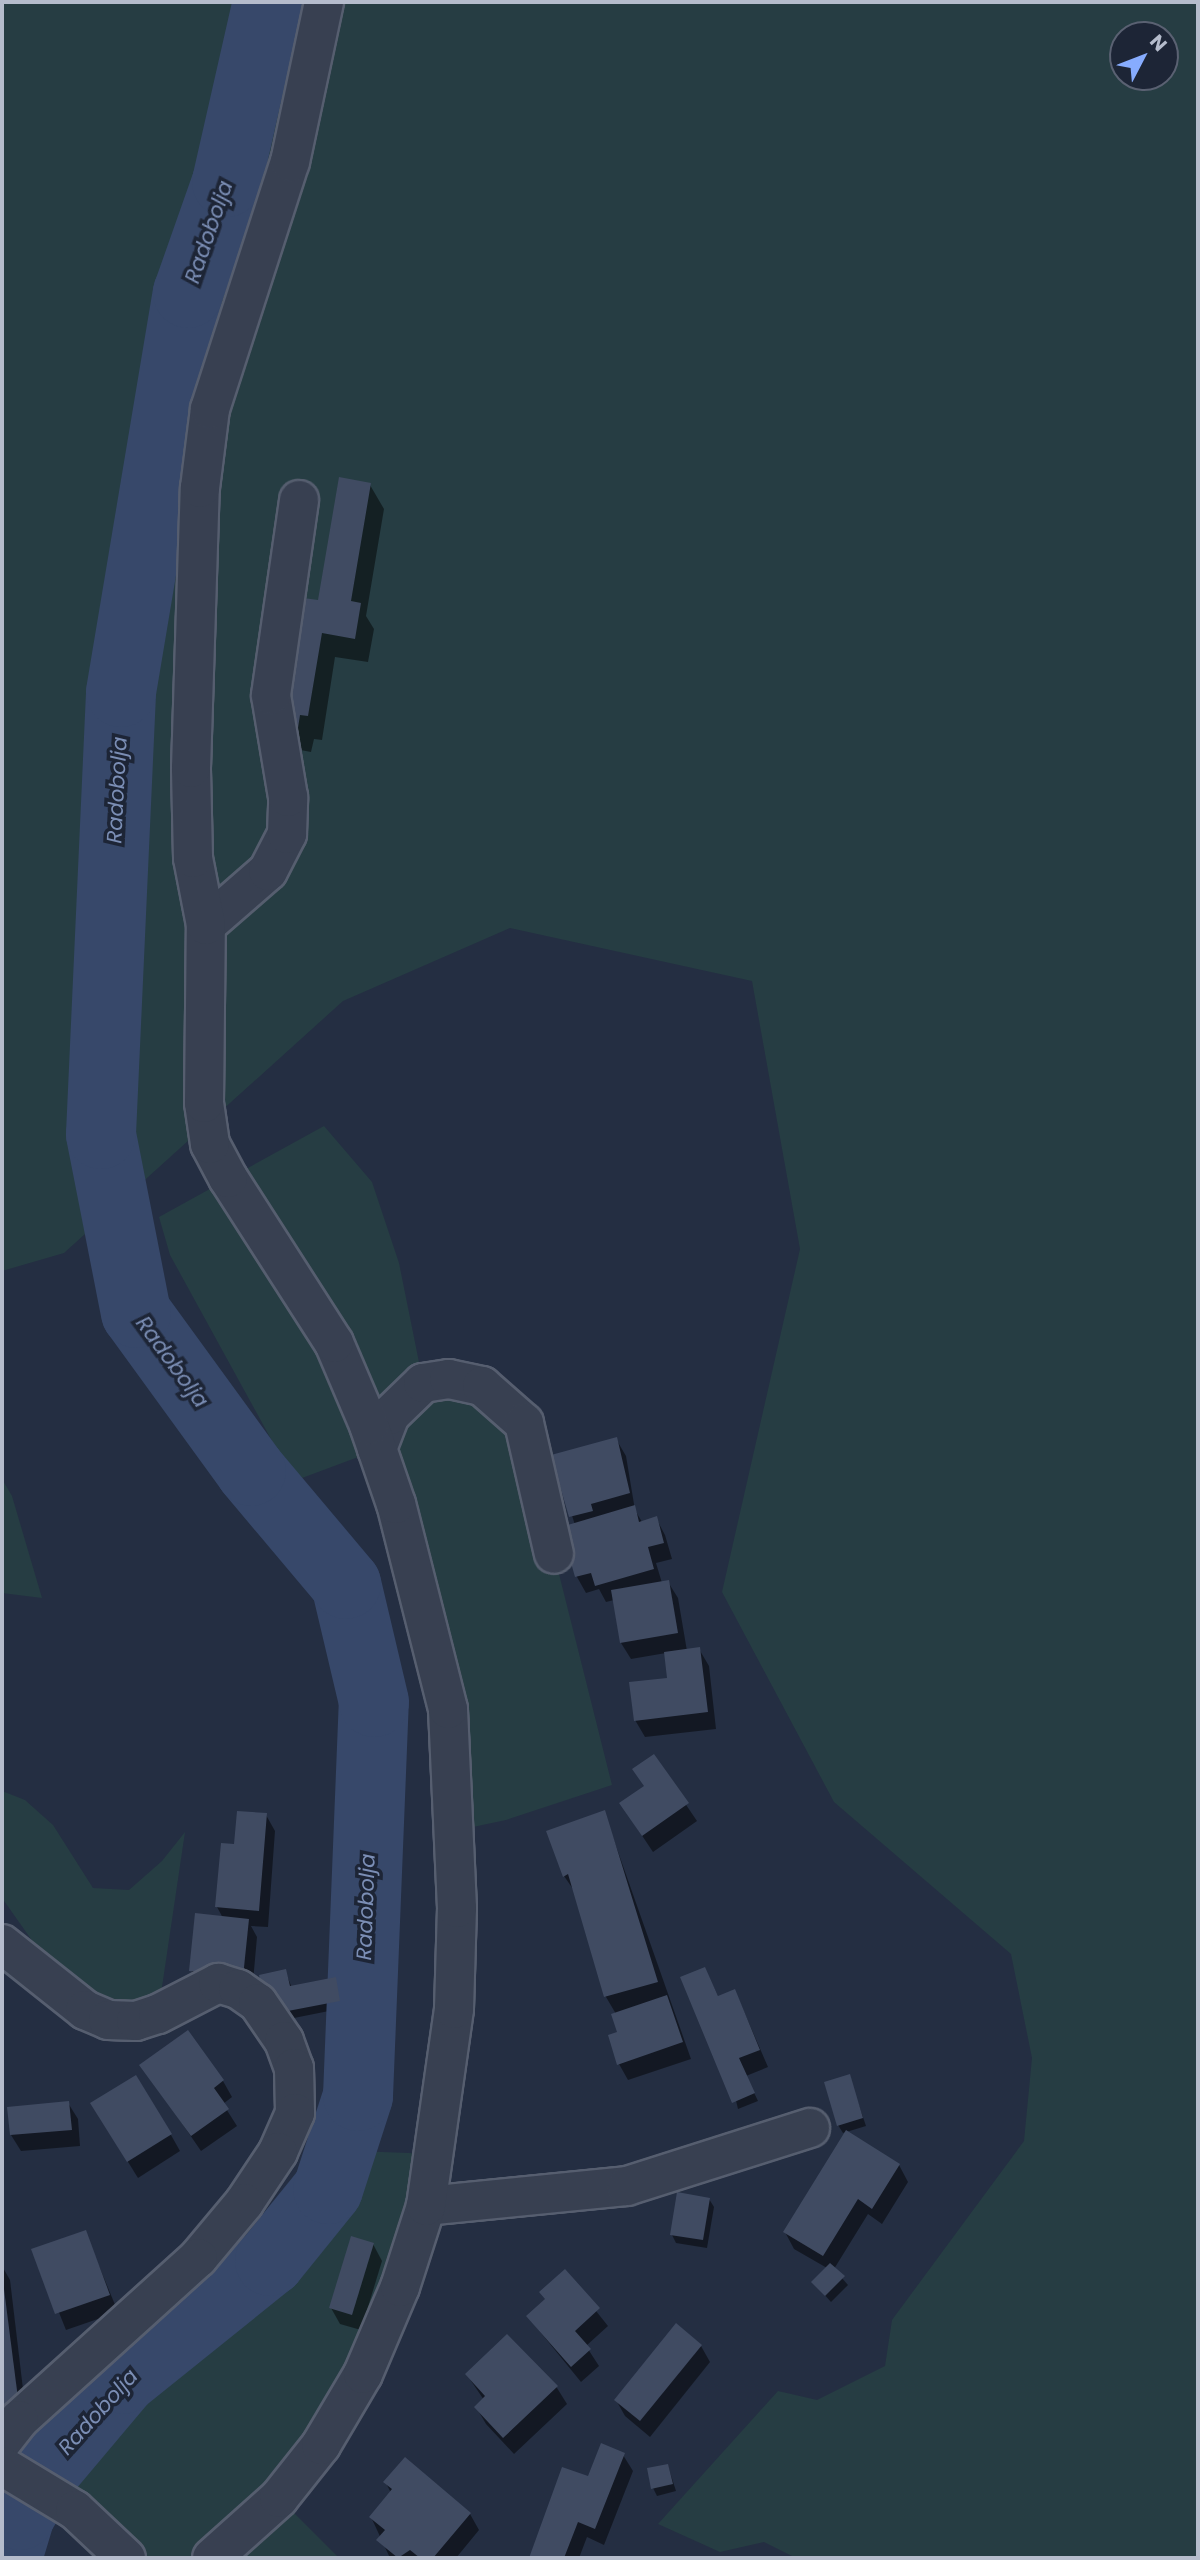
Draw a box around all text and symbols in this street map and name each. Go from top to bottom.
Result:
north arrow [1109,21,1179,91]
text: N [1144,29,1173,57]
water label: Radobolja [180,177,238,287]
water label: Radobolja [102,736,132,844]
water label: Radobolja [130,1311,214,1413]
water label: Radobolja [352,1853,380,1961]
water label: Radobolja [53,2364,143,2460]

